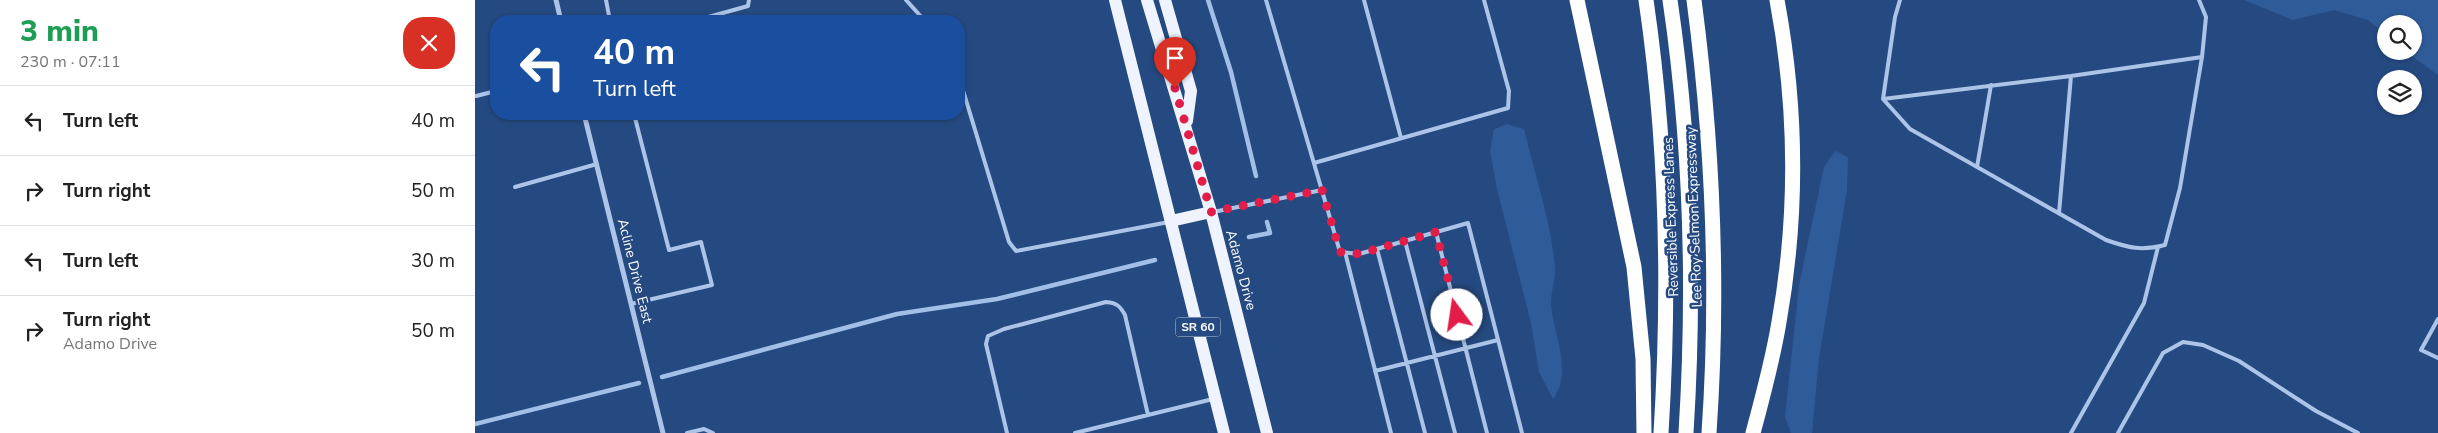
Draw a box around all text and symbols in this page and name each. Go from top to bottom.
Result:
text: 3 min [20,11,99,52]
map controls [2377,15,2422,115]
button: search [2377,15,2422,60]
button: close [403,17,455,69]
text: 40 m [593,29,675,76]
icon: left [510,35,575,100]
pin [1154,37,1196,88]
icon: arrive [1161,44,1189,72]
text: 230 m · 07:11 [20,51,121,73]
button: layers [2377,70,2422,115]
text: Turn left [593,74,676,104]
icon: left [20,107,48,135]
text: Turn left [63,108,138,134]
text: 40 m [411,108,455,134]
street label: Lee Roy Selmon Expressway [1681,126,1707,308]
street label: Reversible Express Lanes [1659,137,1683,297]
icon: right [20,177,48,205]
text: Turn right [63,178,150,204]
text: 50 m [411,178,455,204]
street label: Acline Drive East [613,217,657,325]
street label: Adamo Drive [1221,228,1261,312]
icon: left [20,247,48,275]
text: Turn left [63,248,138,274]
text: 30 m [411,248,455,274]
position arrow [1430,288,1482,340]
text: Turn right [63,307,150,333]
icon: right [20,317,48,345]
text: 50 m [411,318,455,344]
road number: SR 60 [1175,318,1221,337]
text: Adamo Drive [63,333,157,355]

